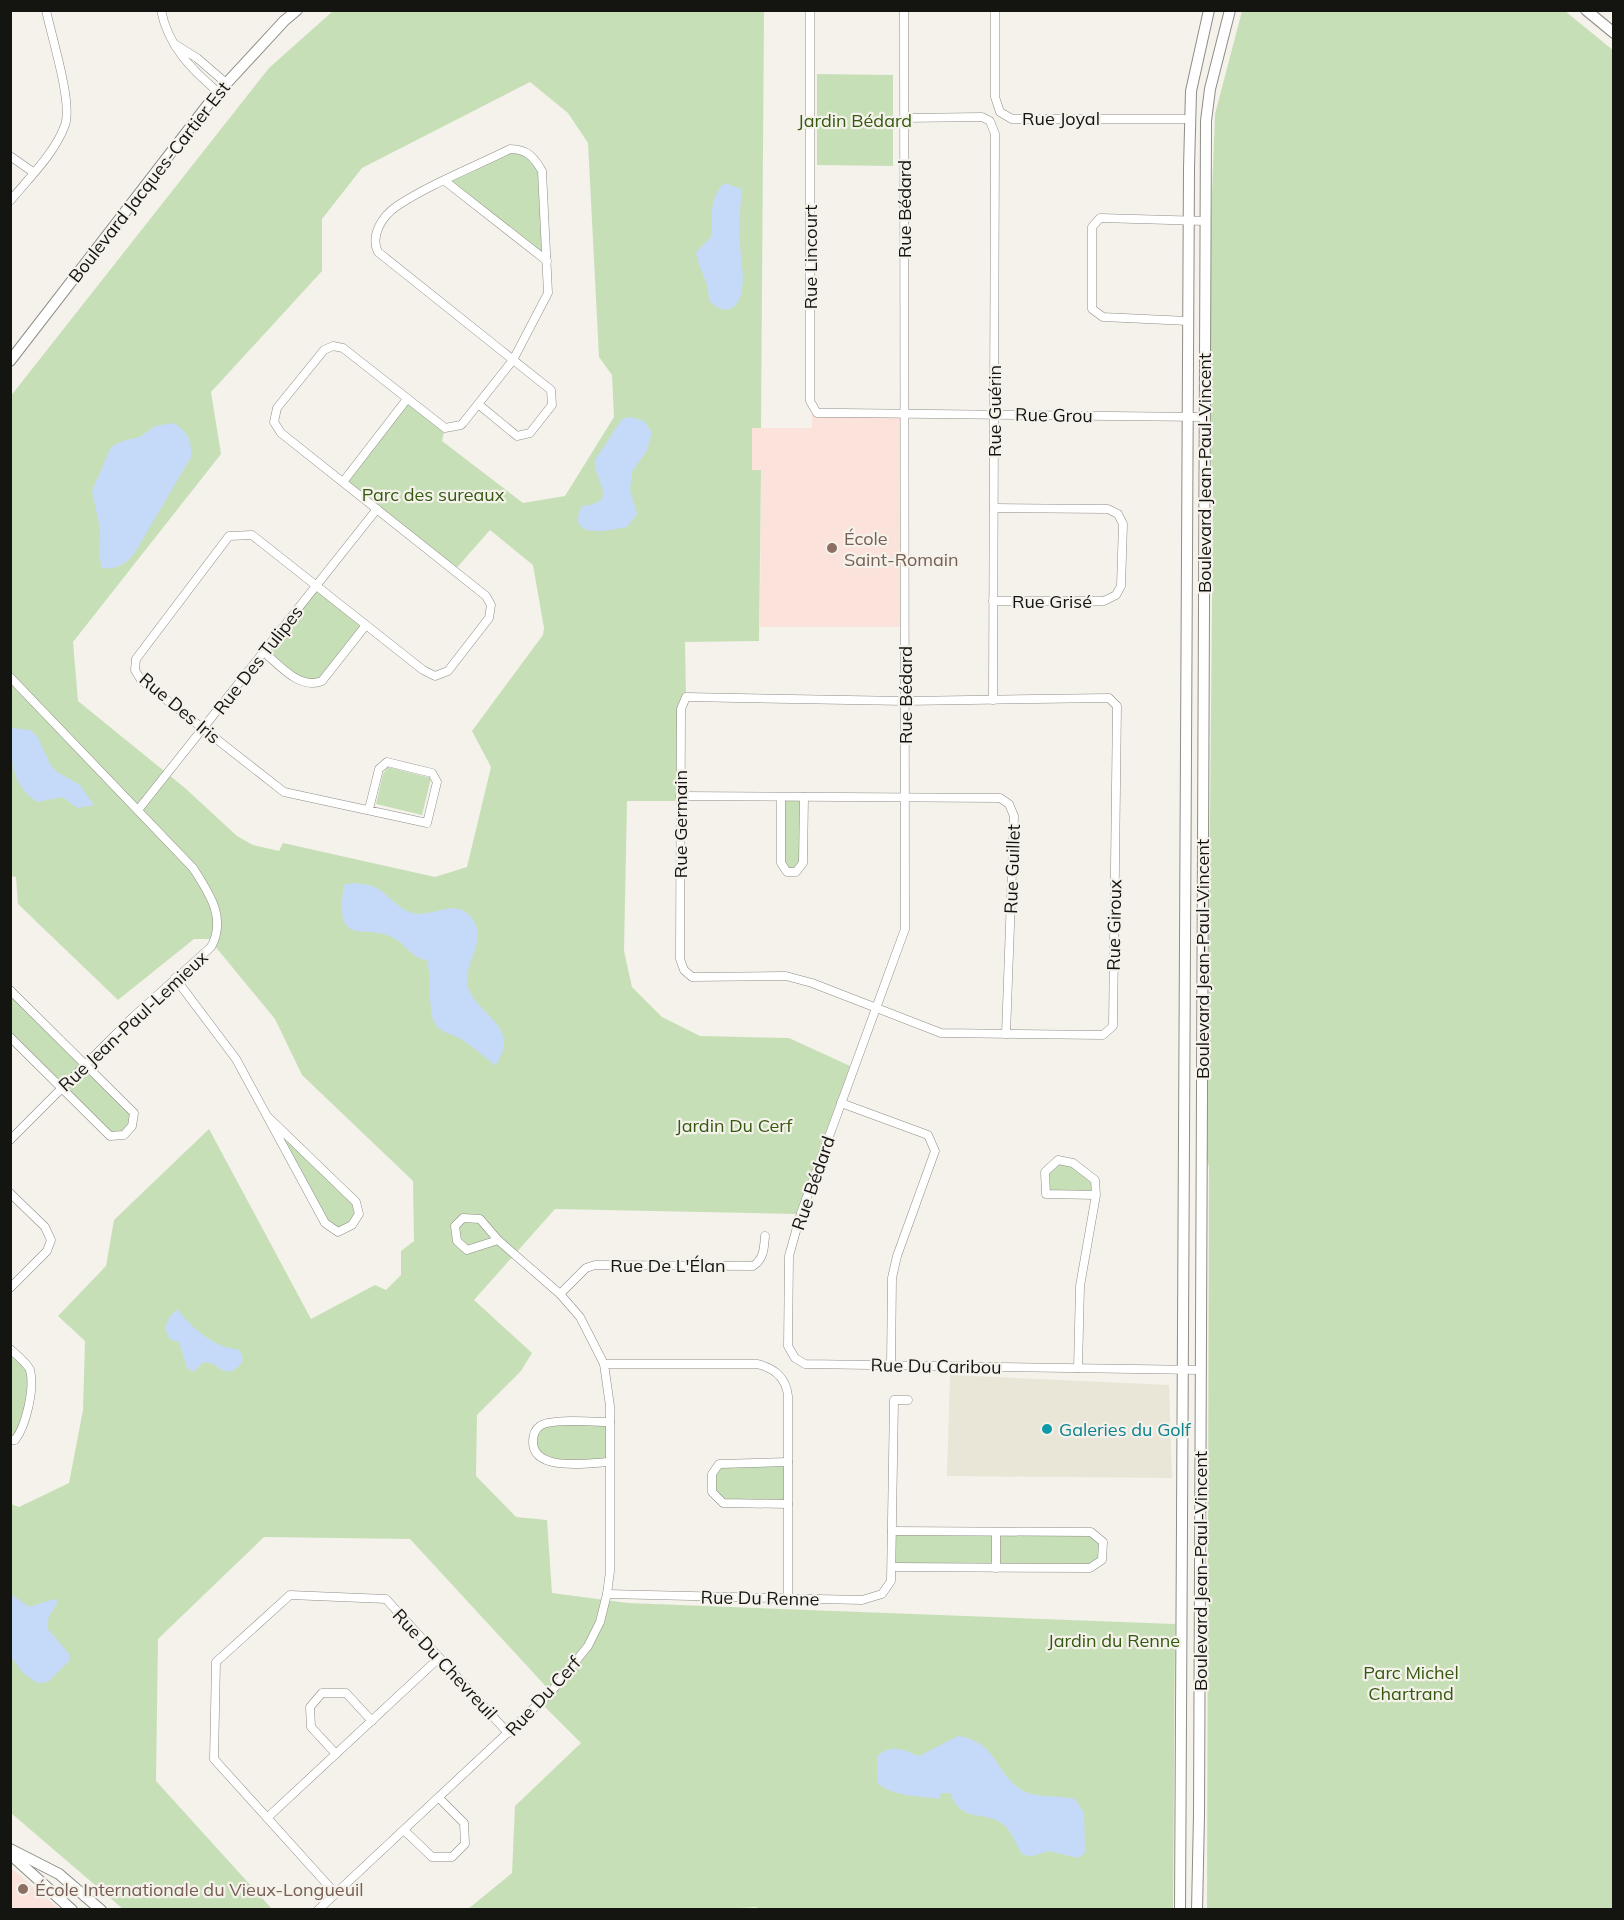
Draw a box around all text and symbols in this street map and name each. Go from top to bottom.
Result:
street label: Boulevard Jacques-Cartier Est [63,77,235,287]
street label: Rue Joyal [1022,107,1100,130]
park label: Jardin Bédard [798,109,912,132]
street label: Rue Bédard [893,160,916,258]
street label: Rue Lincourt [799,205,822,309]
street label: Boulevard Jean-Paul-Vincent [1193,353,1216,593]
street label: Rue Guérin [983,365,1006,457]
street label: Rue Grou [1015,403,1093,427]
park label: Parc des sureaux [362,483,505,506]
place label: École Saint-Romain [844,527,959,571]
marker: École Saint-Romain [825,541,839,555]
street label: Rue Grisé [1012,590,1092,613]
street label: Rue Des Tulipes [208,601,308,719]
street label: Rue Bédard [894,646,917,744]
street label: Rue Des Iris [135,667,225,749]
street label: Rue Germain [669,770,692,878]
street label: Rue Guillet [999,824,1025,914]
street label: Boulevard Jean-Paul-Vincent [1191,839,1214,1079]
street label: Rue Giroux [1102,879,1126,971]
street label: Rue Jean-Paul-Lemieux [53,946,213,1096]
park label: Jardin Du Cerf [676,1114,793,1137]
street label: Rue Bédard [786,1133,840,1233]
street label: Rue De L'Élan [610,1254,726,1277]
street label: Rue Du Caribou [870,1353,1002,1379]
place label: Galeries du Golf [1059,1418,1192,1441]
marker: Galeries du Golf [1040,1422,1054,1436]
street label: Boulevard Jean-Paul-Vincent [1189,1451,1212,1691]
street label: Rue Du Renne [700,1585,820,1611]
street label: Rue Du Chevreuil [388,1604,502,1724]
park label: Jardin du Renne [1048,1629,1180,1652]
street label: Rue Du Cerf [500,1651,586,1741]
park label: Parc Michel Chartrand [1363,1661,1459,1705]
place label: École Internationale du Vieux-Longueuil [35,1878,364,1901]
marker: École Internationale du Vieux-Longueuil [16,1882,30,1896]

